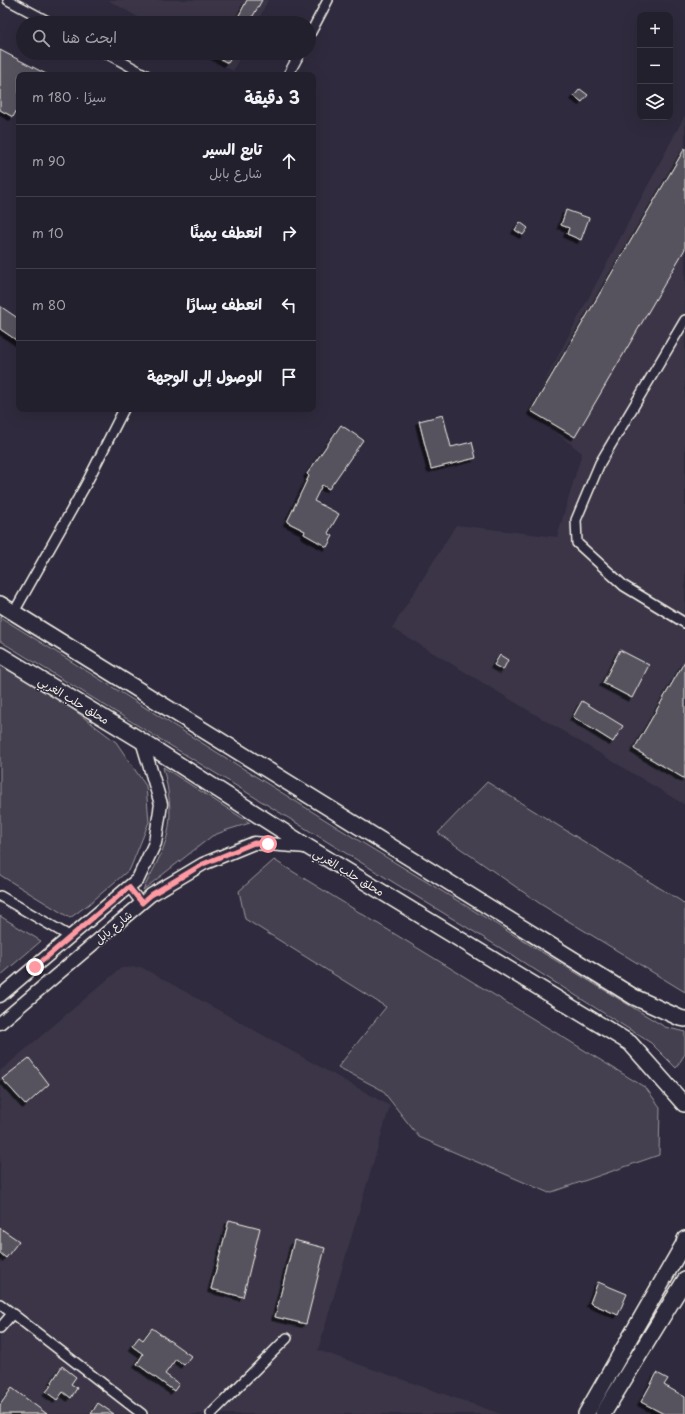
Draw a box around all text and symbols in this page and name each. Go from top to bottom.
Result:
map controls [637,12,673,120]
button: + [637,12,673,48]
search box [16,16,316,60]
text: ابحث هنا [62,25,117,48]
icon: search [30,27,52,49]
button: − [637,48,673,84]
text: 3 دقيقة [244,84,300,110]
button: layers [637,84,673,120]
text: سيرًا · 180 m [32,87,106,106]
text: تابع السير [204,137,262,160]
icon: ahead [278,150,300,172]
text: 90 m [32,151,65,170]
text: شارع بابل [209,163,262,182]
text: انعطف يمينًا [190,220,262,243]
icon: right [278,222,300,244]
text: 10 m [32,223,63,242]
text: انعطف يسارًا [186,292,262,315]
icon: left [278,294,300,316]
text: 80 m [32,295,66,314]
text: الوصول إلى الوجهة [147,364,262,387]
icon: arrive [278,366,300,388]
street label: محلق حلب الغربي [34,672,113,730]
route start [259,835,277,853]
street label: محلق حلب الغربي [309,844,388,902]
street label: شارع بابل [90,906,136,949]
route end [26,958,44,976]

